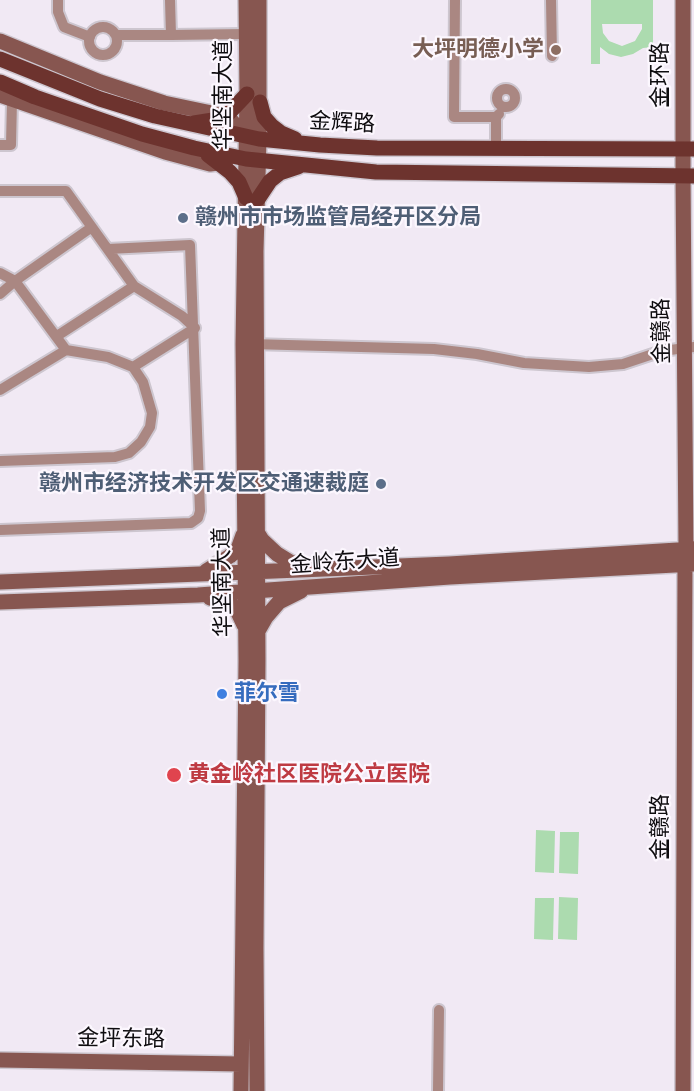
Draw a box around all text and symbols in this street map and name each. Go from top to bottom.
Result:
place label: 大坪明德小学 [412,37,544,63]
street label: 华坚南大道 [211,40,237,150]
street label: 金环路 [648,42,674,108]
marker: 大坪明德小学 [549,43,563,57]
street label: 金辉路 [308,108,376,138]
place label: 赣州市市场监管局经开区分局 [195,205,481,231]
marker: 赣州市市场监管局经开区分局 [176,211,190,225]
street label: 金赣路 [648,298,676,364]
place label: 赣州市经济技术开发区交通速裁庭 [39,471,369,497]
marker: 赣州市经济技术开发区交通速裁庭 [374,477,388,491]
street label: 华坚南大道 [209,527,237,637]
street label: 金岭东大道 [289,545,401,579]
place label: 菲尔雪 [234,681,300,707]
marker: 菲尔雪 [215,687,229,701]
place label: 黄金岭社区医院公立医院 [188,762,430,788]
marker: 黄金岭社区医院公立医院 [165,766,183,784]
street label: 金赣路 [648,794,674,860]
street label: 金坪东路 [77,1025,165,1053]

